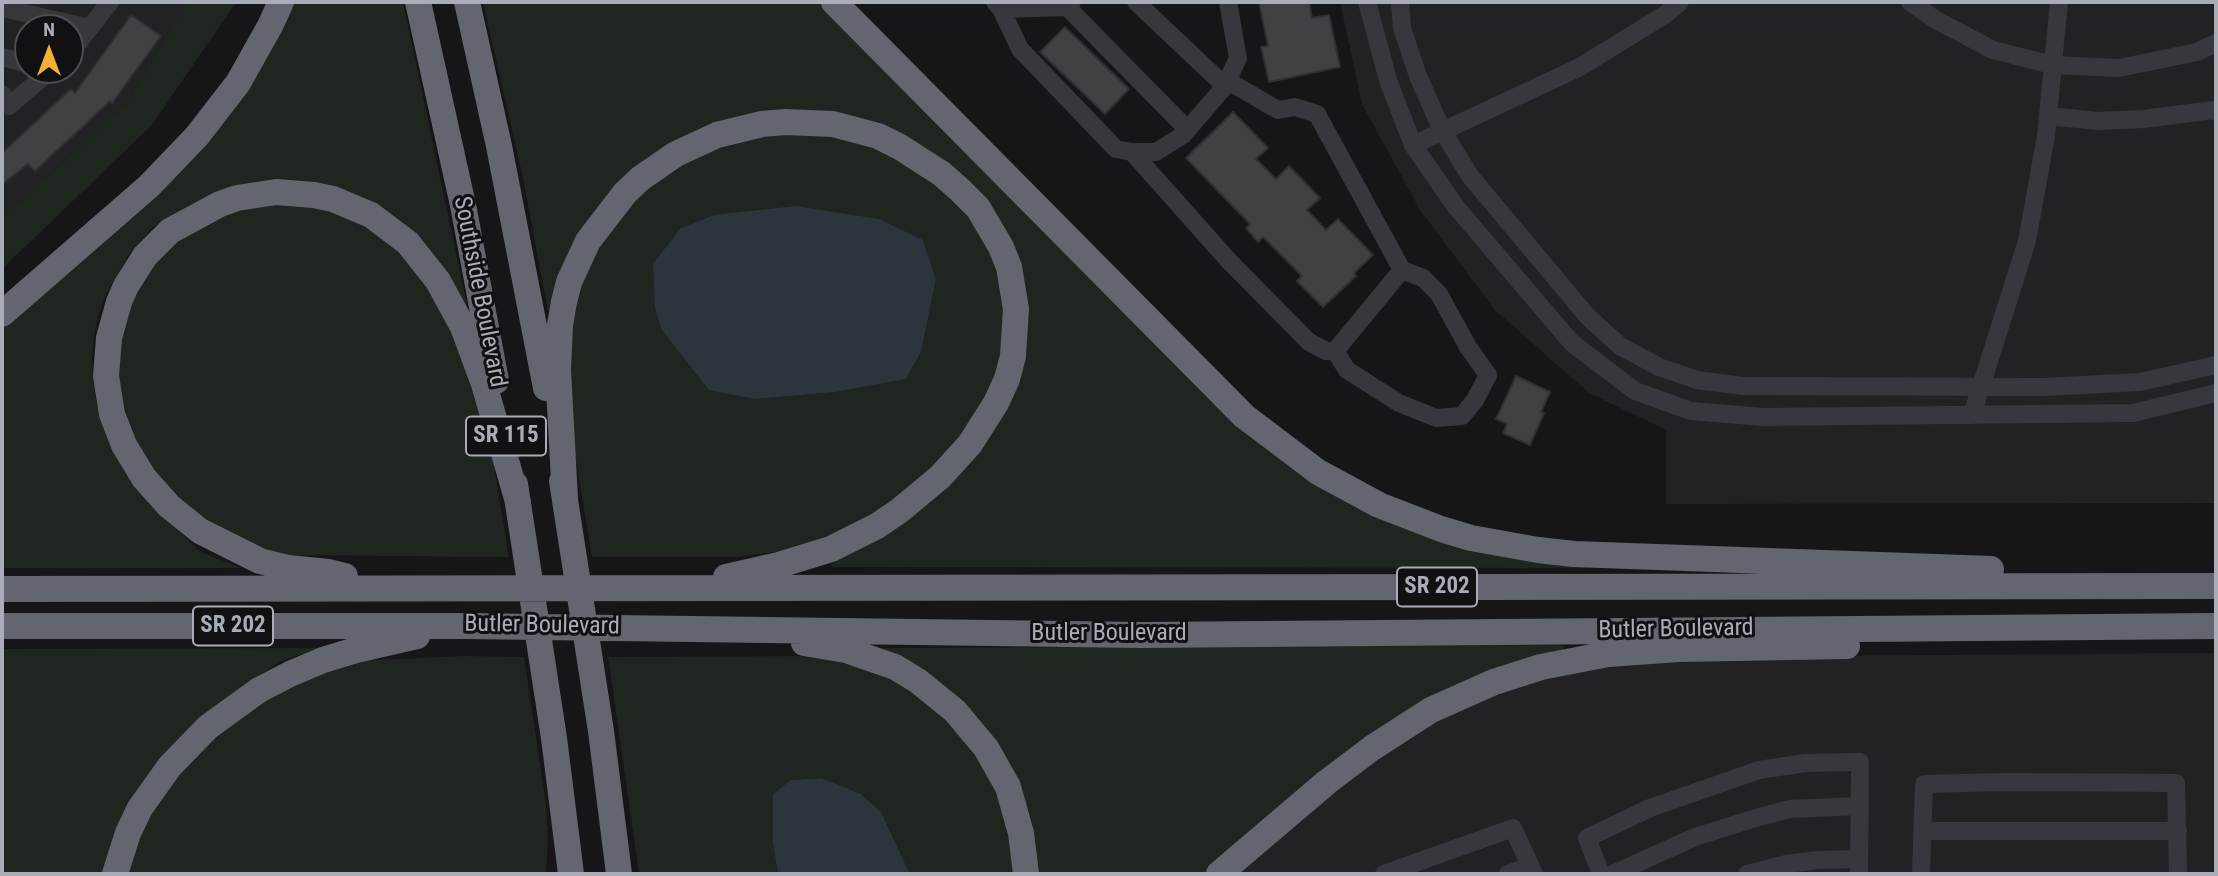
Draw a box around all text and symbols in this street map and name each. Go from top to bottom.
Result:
north arrow [14,14,84,84]
text: N [43,18,55,41]
street label: Southside Boulevard [446,194,512,390]
road number: SR 115 [466,416,546,456]
road number: SR 202 [1397,568,1477,607]
road number: SR 202 [193,606,273,646]
street label: Butler Boulevard [464,610,620,642]
street label: Butler Boulevard [1598,614,1754,646]
street label: Butler Boulevard [1031,620,1187,648]

